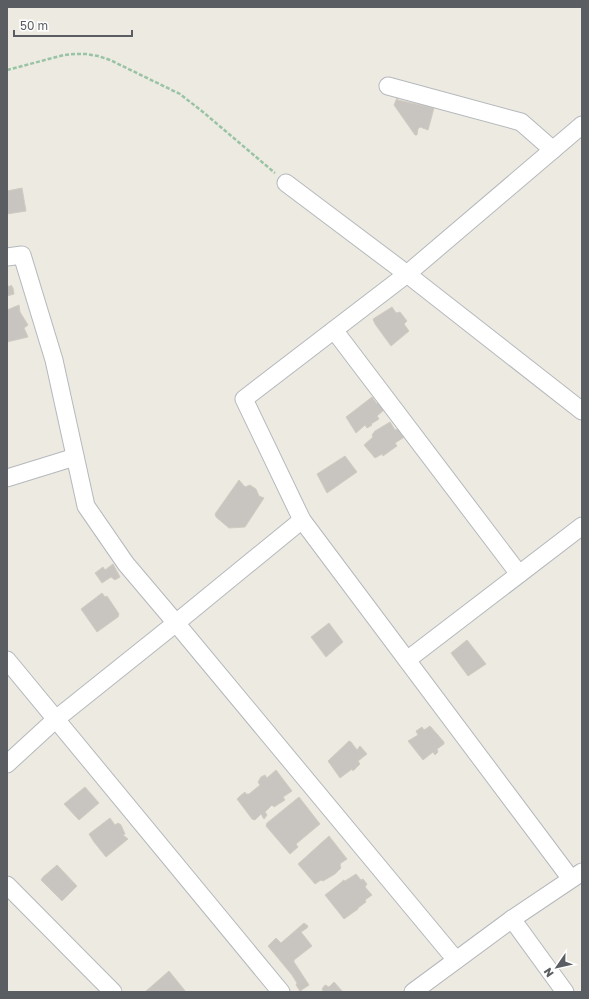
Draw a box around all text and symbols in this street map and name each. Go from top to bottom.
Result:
scale bar [14,12,132,38]
text: 50 m [20,18,48,33]
north arrow [537,947,577,987]
text: N [541,966,556,980]

